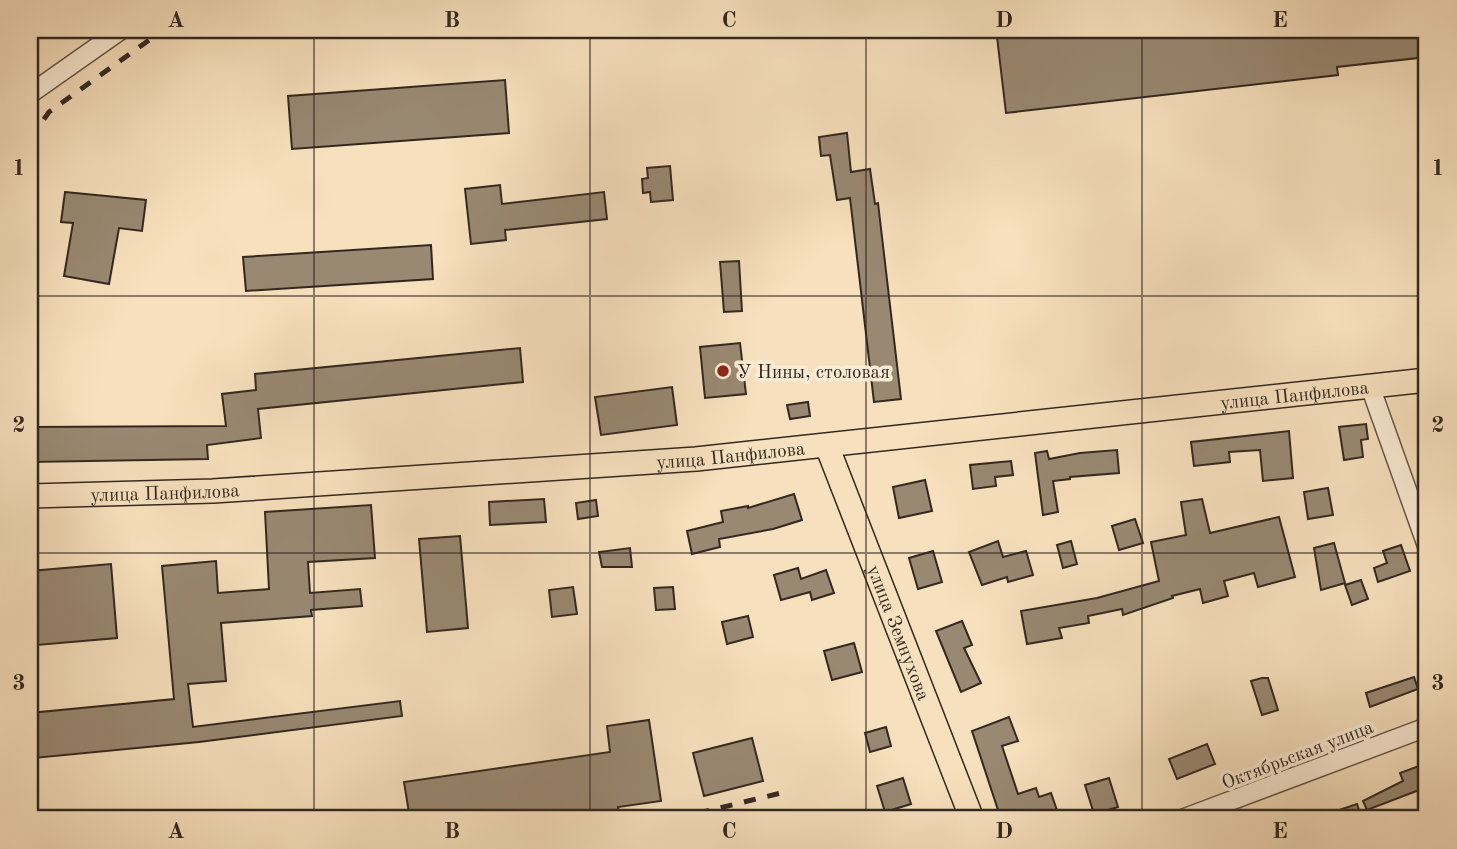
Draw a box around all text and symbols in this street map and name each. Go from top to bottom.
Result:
text: A [167,9,185,32]
text: B [444,9,460,32]
text: C [721,9,737,32]
text: D [995,9,1013,32]
text: E [1272,9,1288,32]
text: 1 [12,157,26,180]
text: 1 [1431,157,1445,180]
marker: У Нины, столовая [715,363,731,379]
place label: У Нины, столовая [737,364,890,383]
street label: улица Панфилова [1219,379,1370,414]
text: 2 [12,414,26,437]
text: 2 [1431,414,1445,437]
street label: улица Панфилова [656,440,807,474]
street label: улица Панфилова [90,482,241,506]
street label: улица Земнухова [862,563,932,704]
text: 3 [12,672,26,695]
text: 3 [1431,672,1445,695]
street label: Октябрьская улица [1219,718,1377,794]
text: A [167,820,185,843]
text: B [444,820,460,843]
text: C [721,820,737,843]
text: D [995,820,1013,843]
text: E [1272,820,1288,843]

